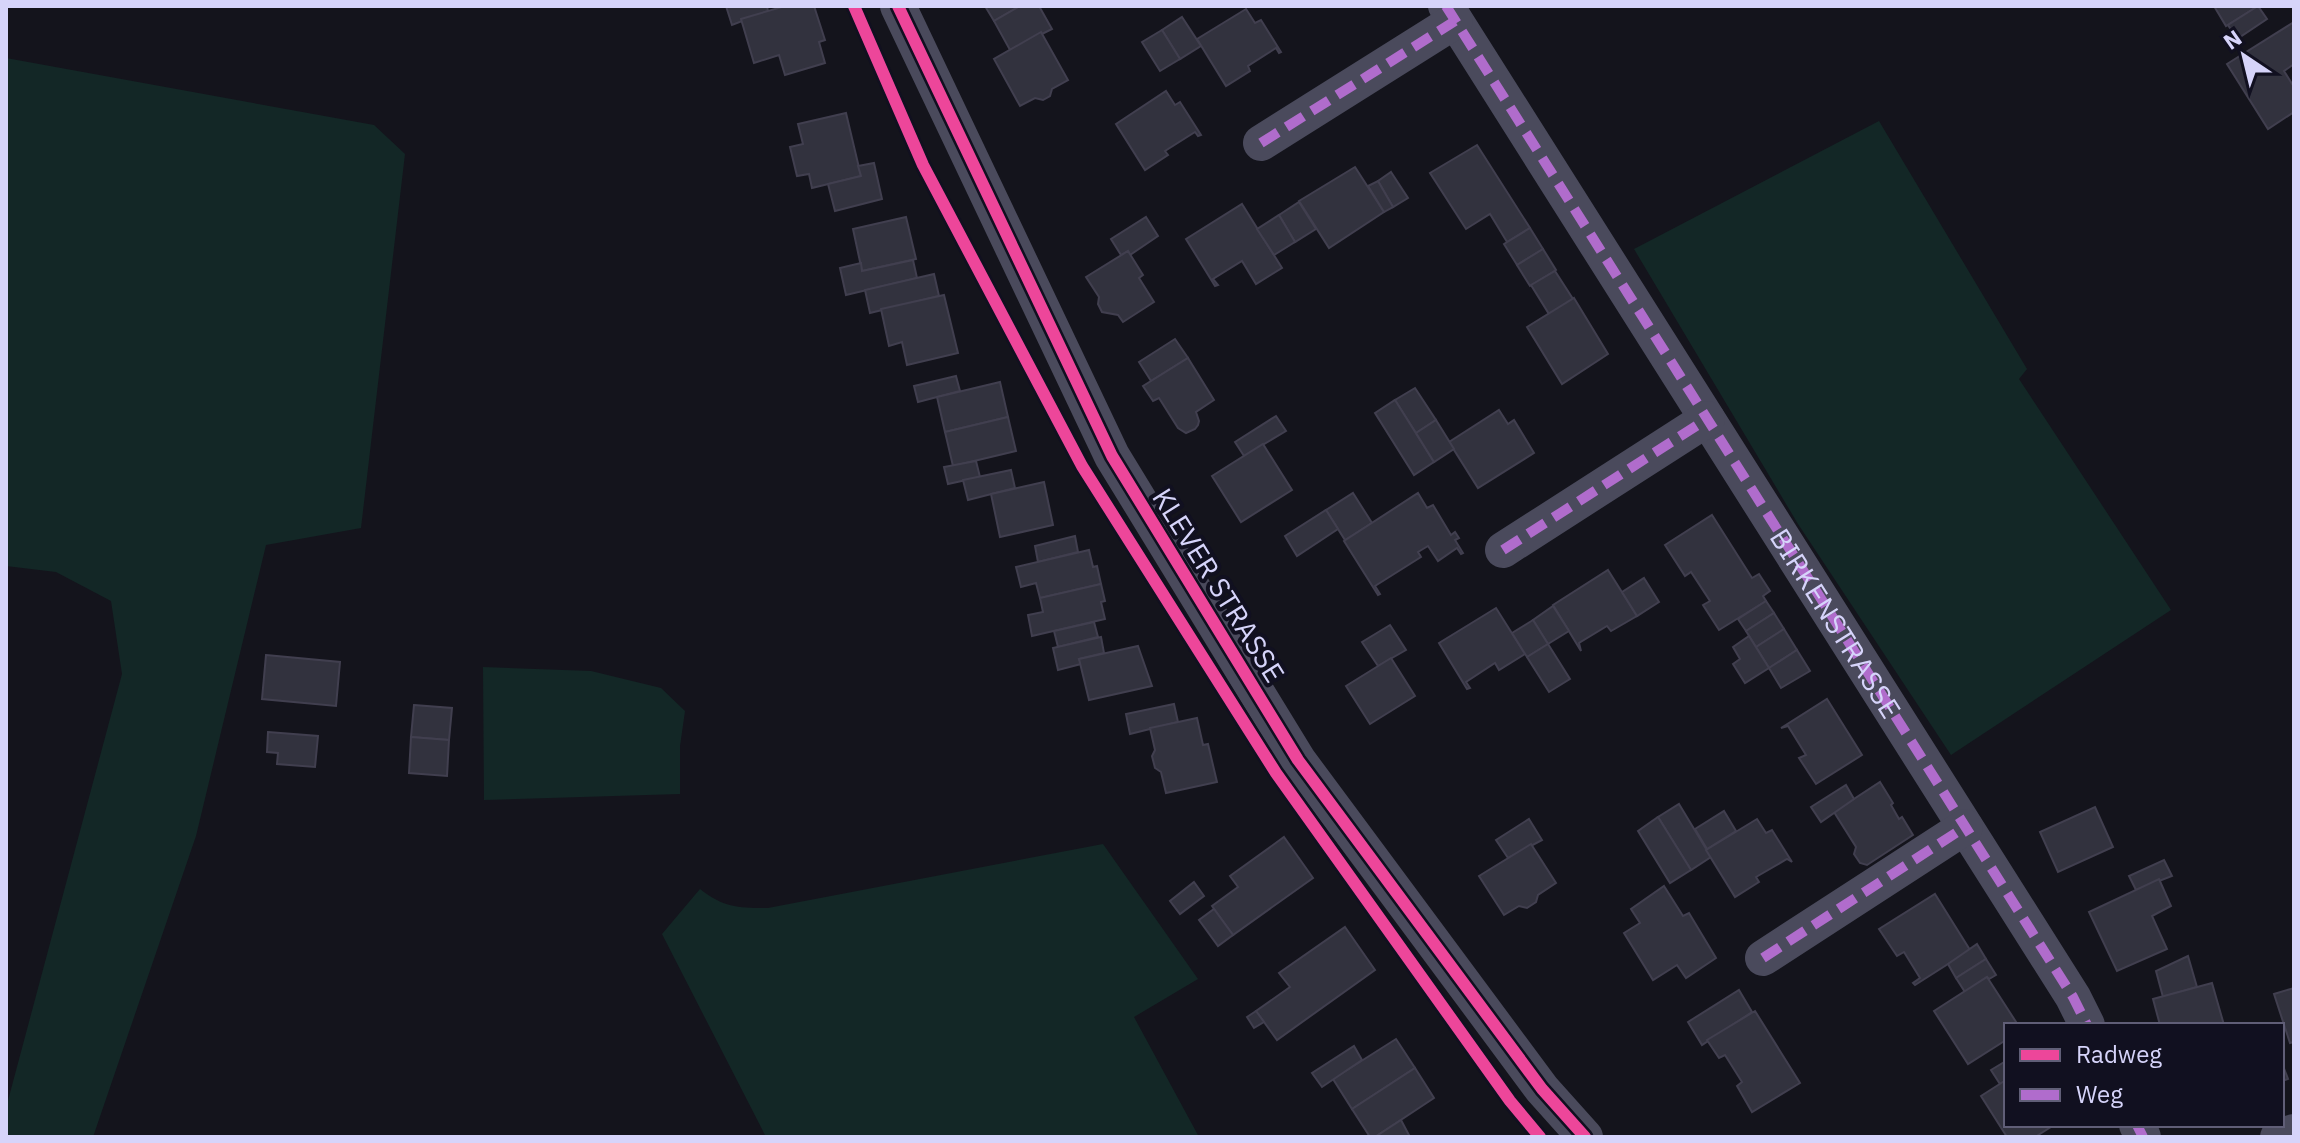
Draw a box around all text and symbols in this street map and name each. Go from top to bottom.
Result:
north arrow [2204,16,2284,96]
text: N [2217,23,2247,56]
street label: KLEVER STRASSE [1144,481,1294,689]
street label: BIRKENSTRASSE [1762,521,1910,725]
legend [2004,1023,2284,1127]
text: Radweg [2076,1038,2162,1070]
text: Weg [2076,1078,2123,1110]

